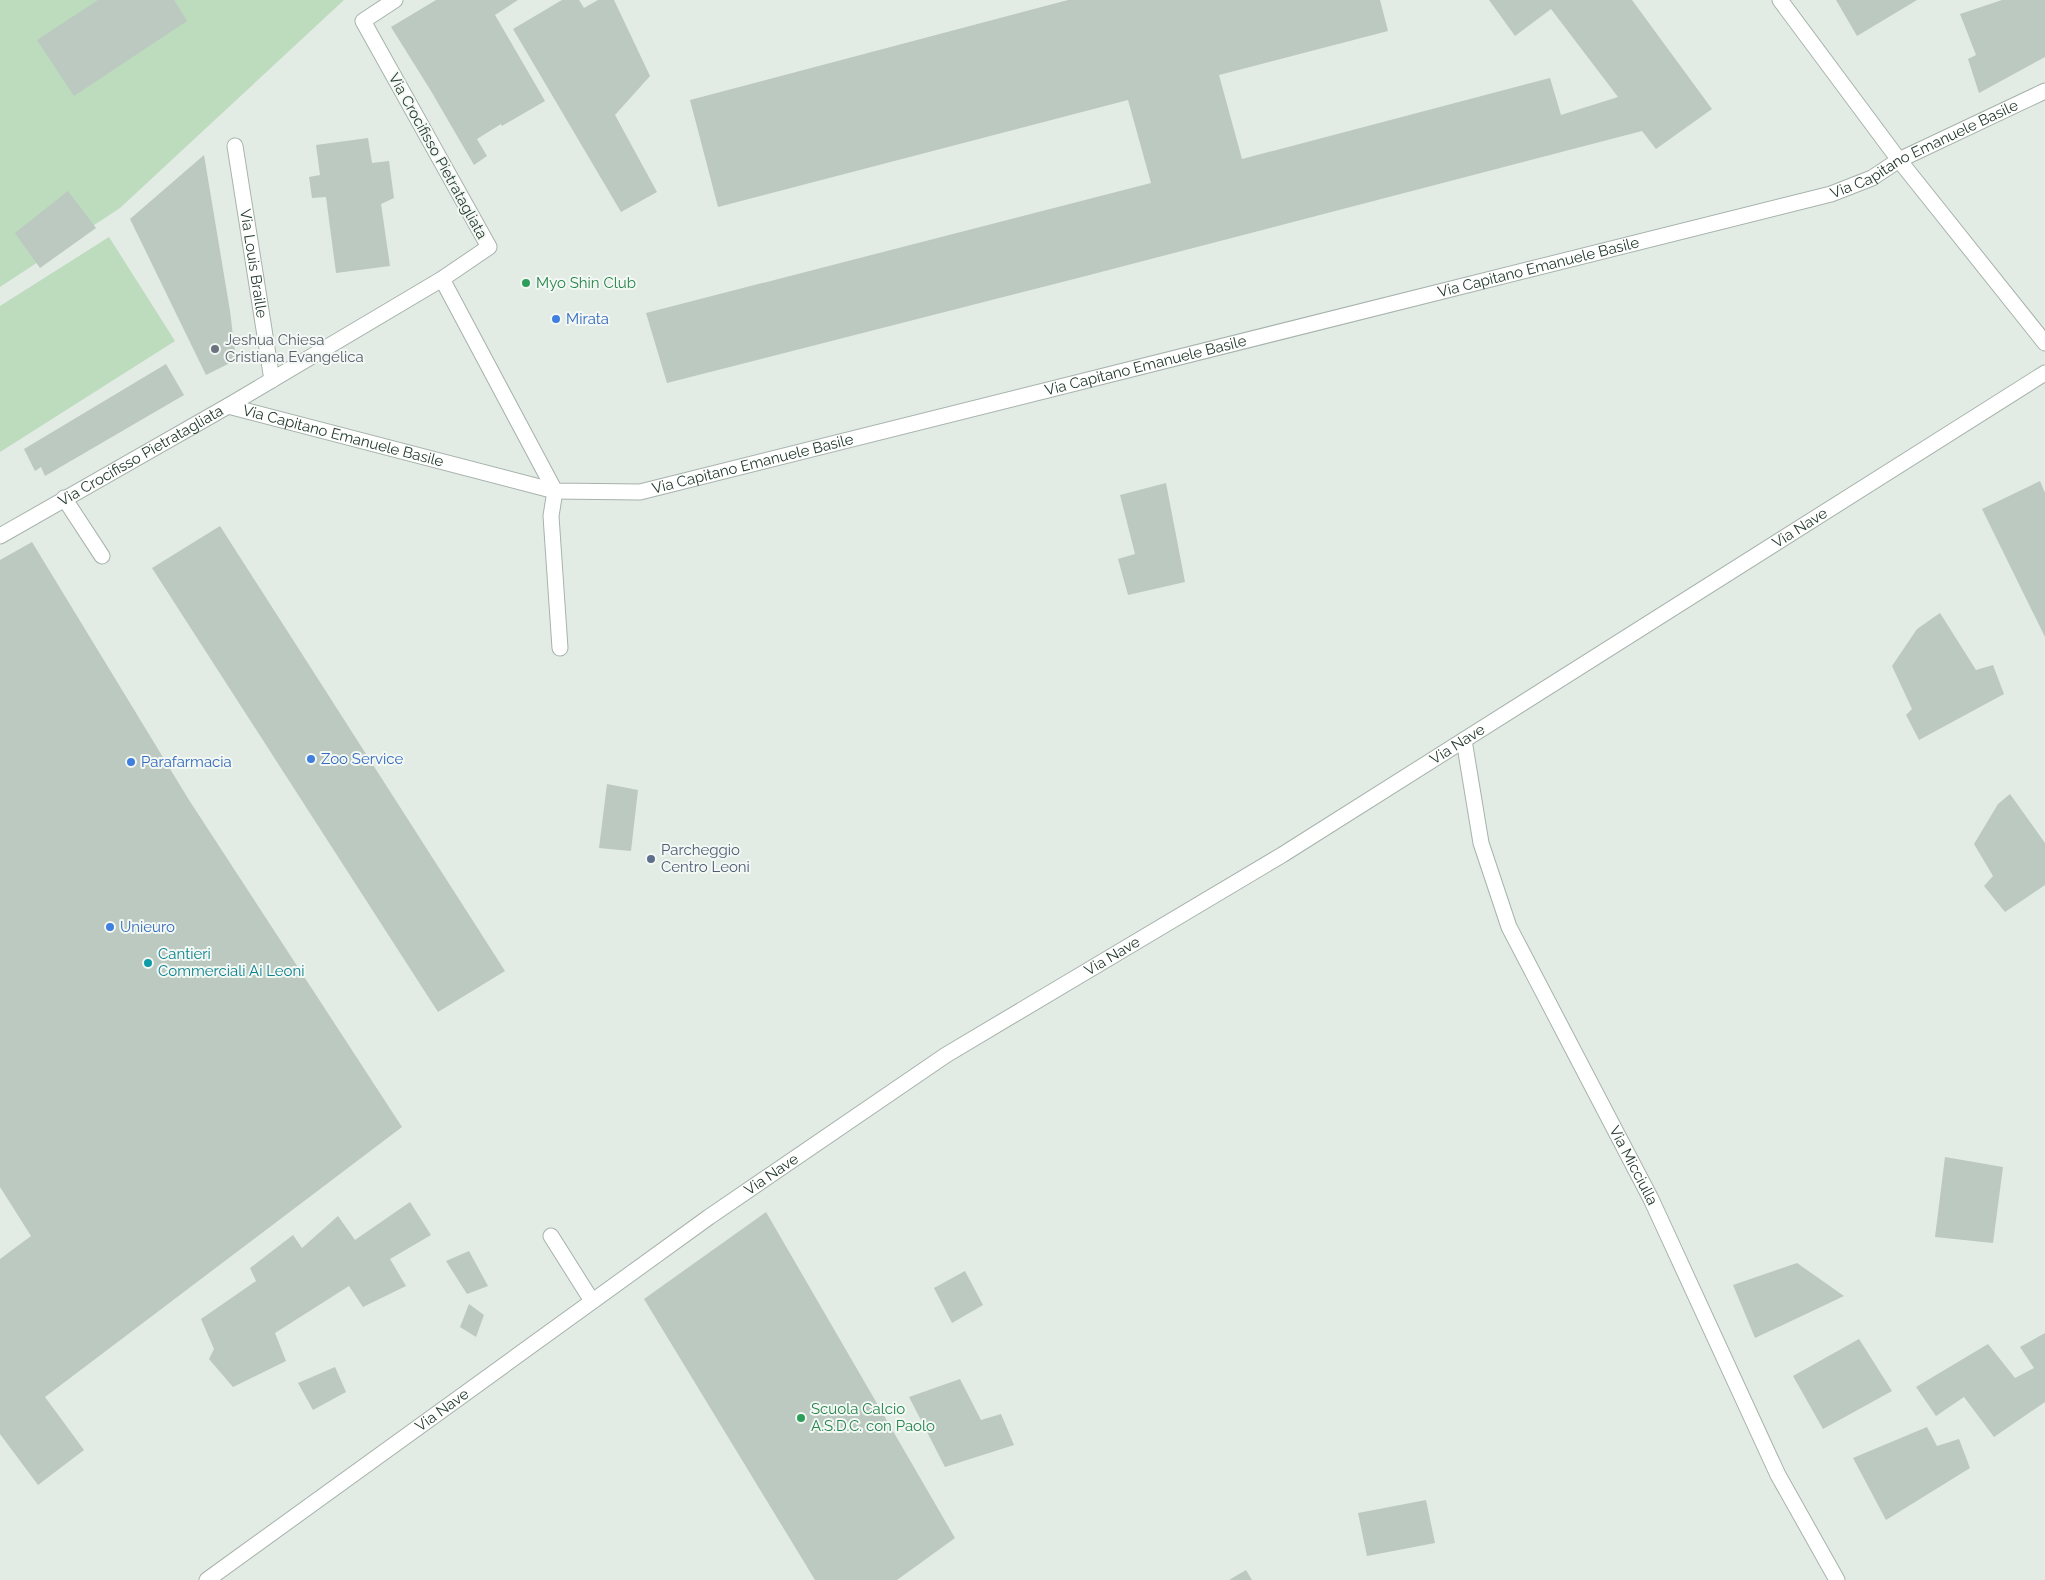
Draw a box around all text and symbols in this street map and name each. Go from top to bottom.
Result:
street label: Via Crocifisso Pietratagliata [385,70,491,242]
street label: Via Capitano Emanuele Basile [1828,96,2021,202]
street label: Via Louis Braille [236,208,271,319]
street label: Via Capitano Emanuele Basile [1436,233,1641,301]
place label: Myo Shin Club [536,274,636,292]
marker: Myo Shin Club [520,277,532,289]
place label: Mirata [566,310,609,328]
marker: Mirata [550,313,562,325]
place label: Jeshua Chiesa Cristiana Evangelica [225,331,364,366]
street label: Via Capitano Emanuele Basile [1043,332,1248,399]
marker: Jeshua Chiesa Cristiana Evangelica [209,343,221,355]
street label: Via Capitano Emanuele Basile [241,401,446,471]
street label: Via Crocifisso Pietratagliata [55,402,226,510]
street label: Via Capitano Emanuele Basile [650,430,855,498]
street label: Via Nave [1769,504,1831,552]
street label: Via Nave [1427,720,1488,768]
place label: Zoo Service [321,750,403,768]
place label: Parafarmacia [141,753,232,771]
marker: Zoo Service [305,753,317,765]
marker: Parafarmacia [125,756,137,768]
place label: Parcheggio Centro Leoni [661,841,750,876]
marker: Parcheggio Centro Leoni [645,853,657,865]
place label: Unieuro [120,918,175,936]
marker: Unieuro [104,921,116,933]
street label: Via Nave [1081,933,1143,980]
place label: Cantieri Commerciali Ai Leoni [158,945,305,980]
marker: Cantieri Commerciali Ai Leoni [142,957,154,969]
street label: Via Micciulla [1605,1123,1662,1208]
street label: Via Nave [741,1150,802,1199]
street label: Via Nave [412,1385,472,1435]
place label: Scuola Calcio A.S.D.C. con Paolo [811,1400,935,1435]
marker: Scuola Calcio A.S.D.C. con Paolo [795,1412,807,1424]

